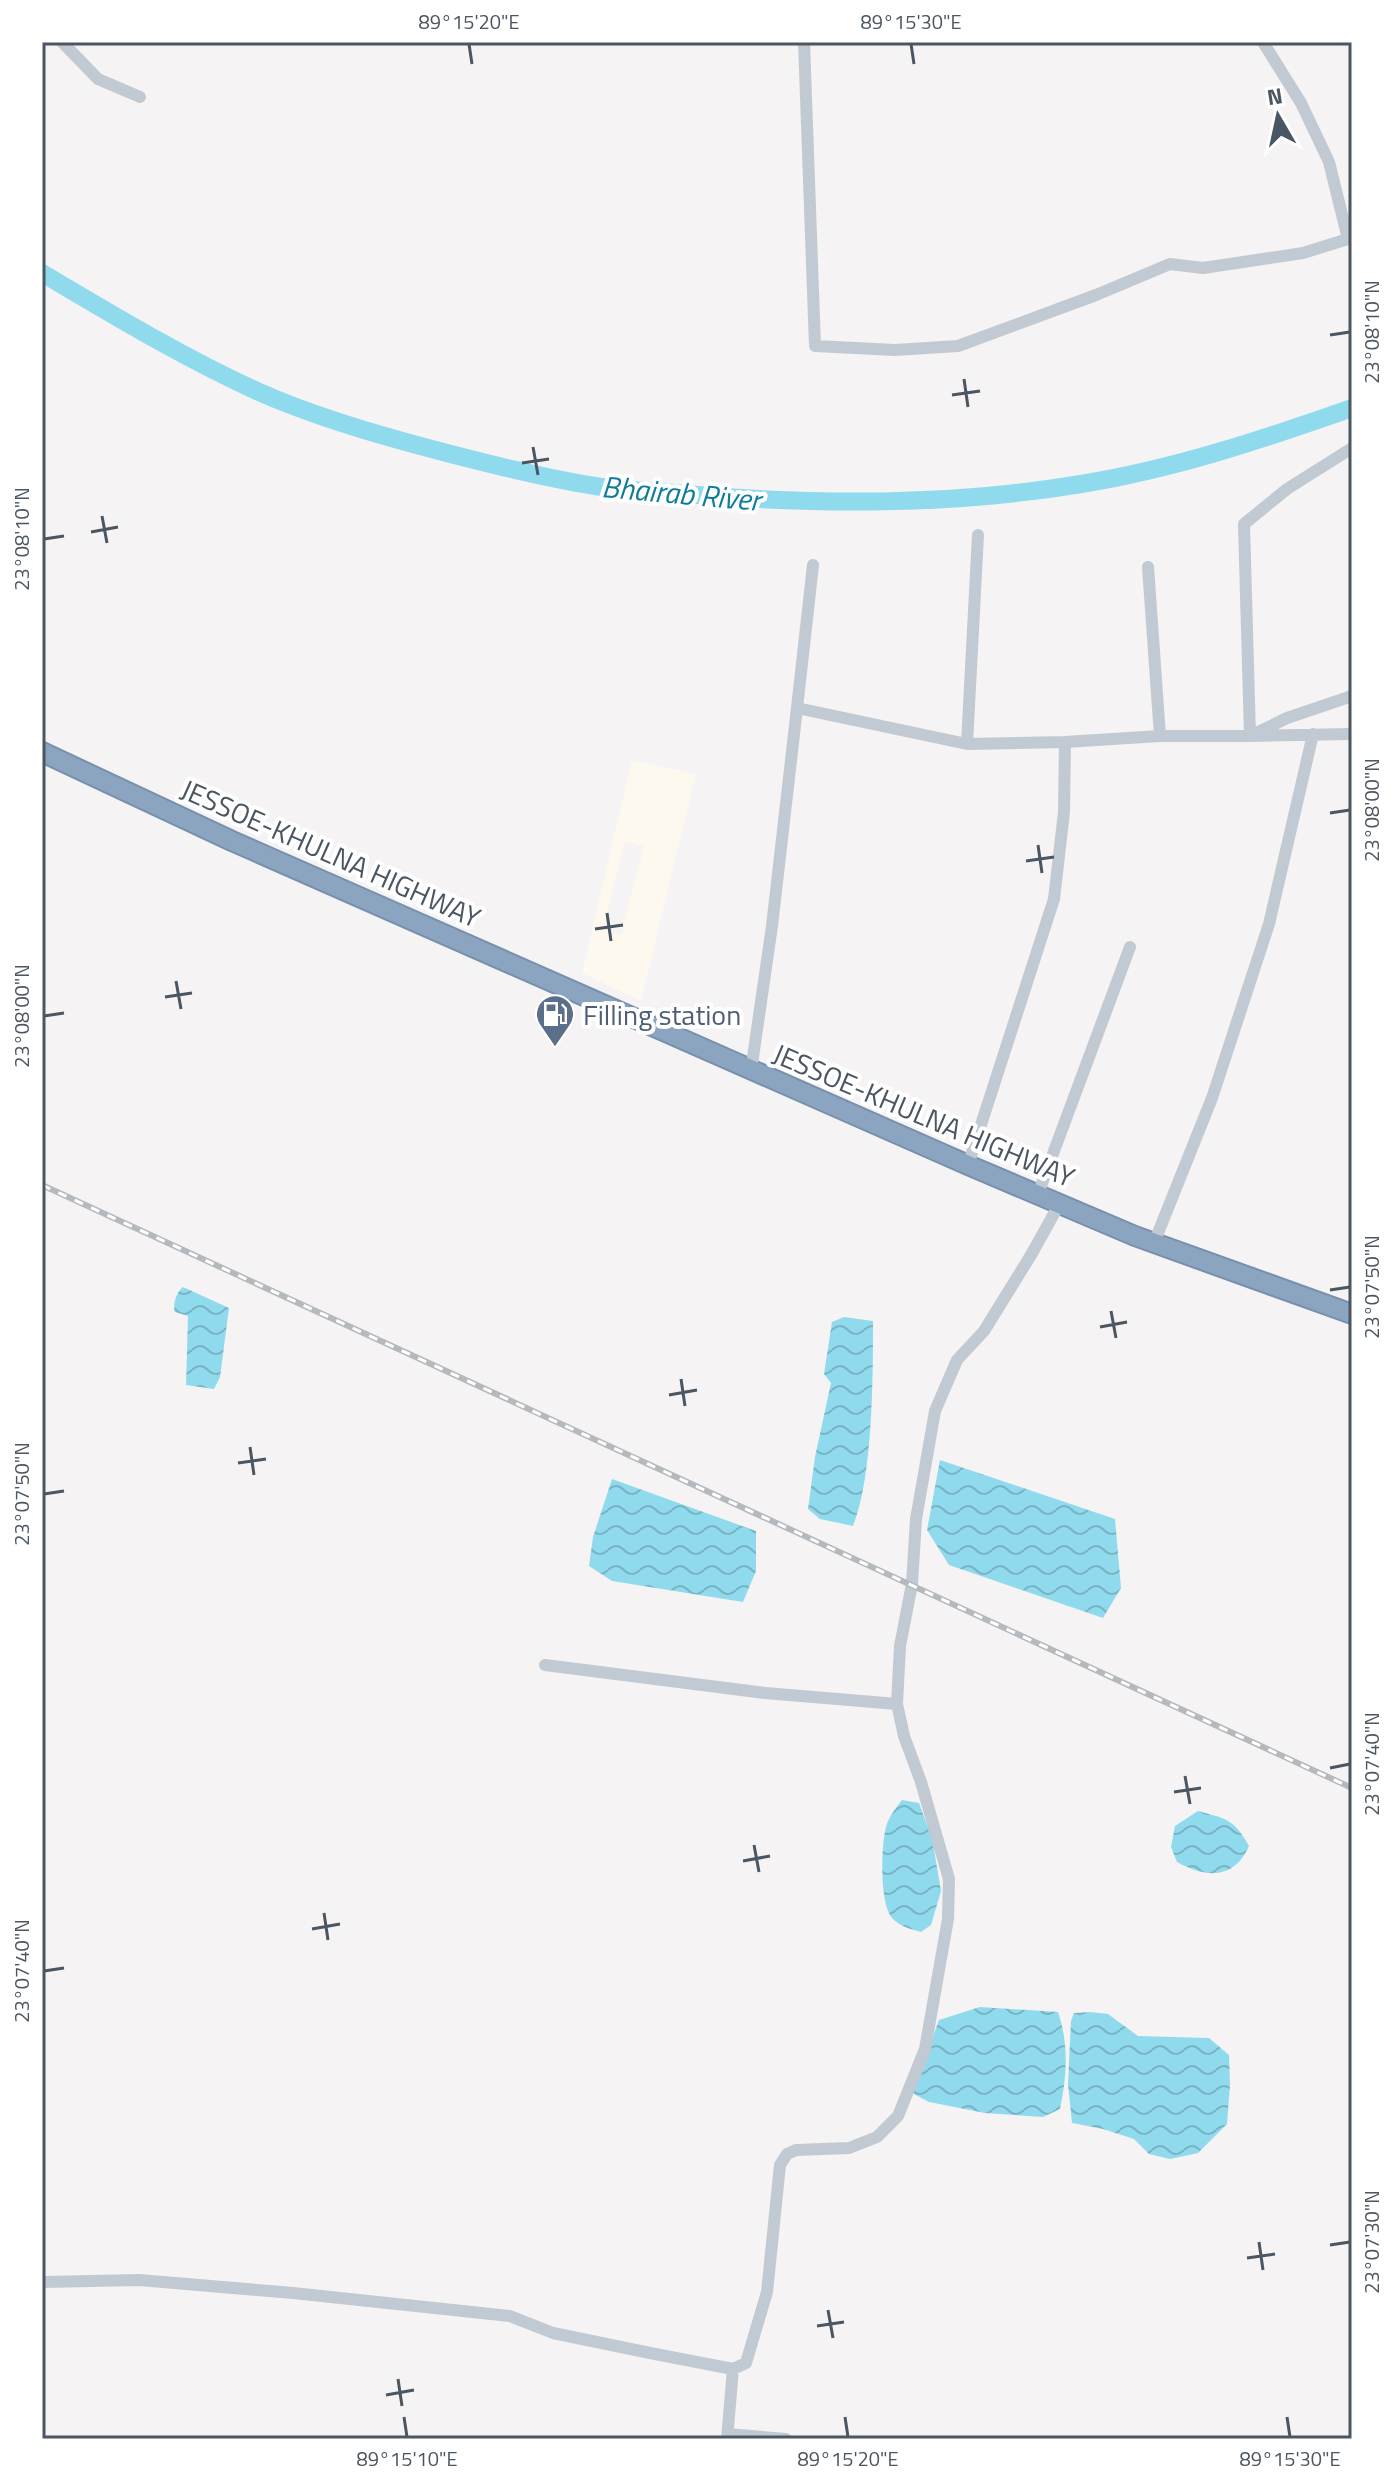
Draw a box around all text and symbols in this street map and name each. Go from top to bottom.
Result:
text: 89°15'20"E [418,6,520,37]
text: 89°15'30"E [860,6,962,37]
north arrow [1238,76,1318,156]
text: N [1265,78,1285,114]
text: 23°08'10"N [1356,280,1387,384]
water label: Bhairab River [600,463,766,523]
text: 23°08'10"N [6,487,37,591]
text: 23°08'00"N [1356,758,1387,862]
street label: JESSOE-KHULNA HIGHWAY [174,767,488,939]
text: 23°08'00"N [6,964,37,1068]
fuel station icon: Filling station [534,993,576,1048]
place label: Filling station [583,993,741,1036]
street label: JESSOE-KHULNA HIGHWAY [766,1032,1082,1198]
text: 23°07'50"N [1356,1235,1387,1339]
text: 23°07'50"N [6,1442,37,1546]
text: 23°07'40"N [1356,1712,1387,1816]
text: 23°07'40"N [6,1919,37,2023]
text: 23°07'30"N [1356,2190,1387,2294]
text: 89°15'10"E [356,2443,458,2474]
text: 89°15'20"E [797,2443,899,2474]
text: 89°15'30"E [1239,2443,1341,2474]

